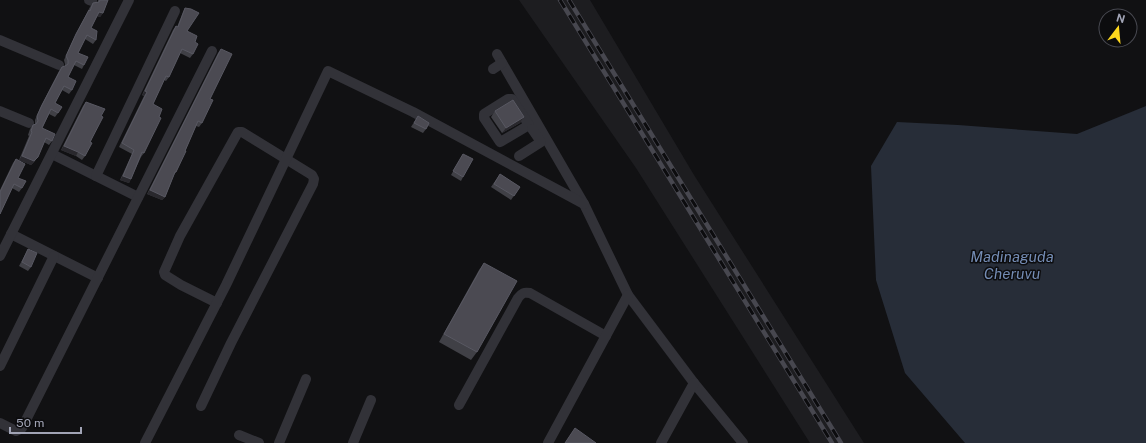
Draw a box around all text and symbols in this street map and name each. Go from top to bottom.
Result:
north arrow [1098,8,1138,48]
text: N [1115,11,1127,25]
water label: Madinaguda Cheruvu [970,248,1054,282]
scale bar [10,409,81,435]
text: 50 m [16,416,44,430]

